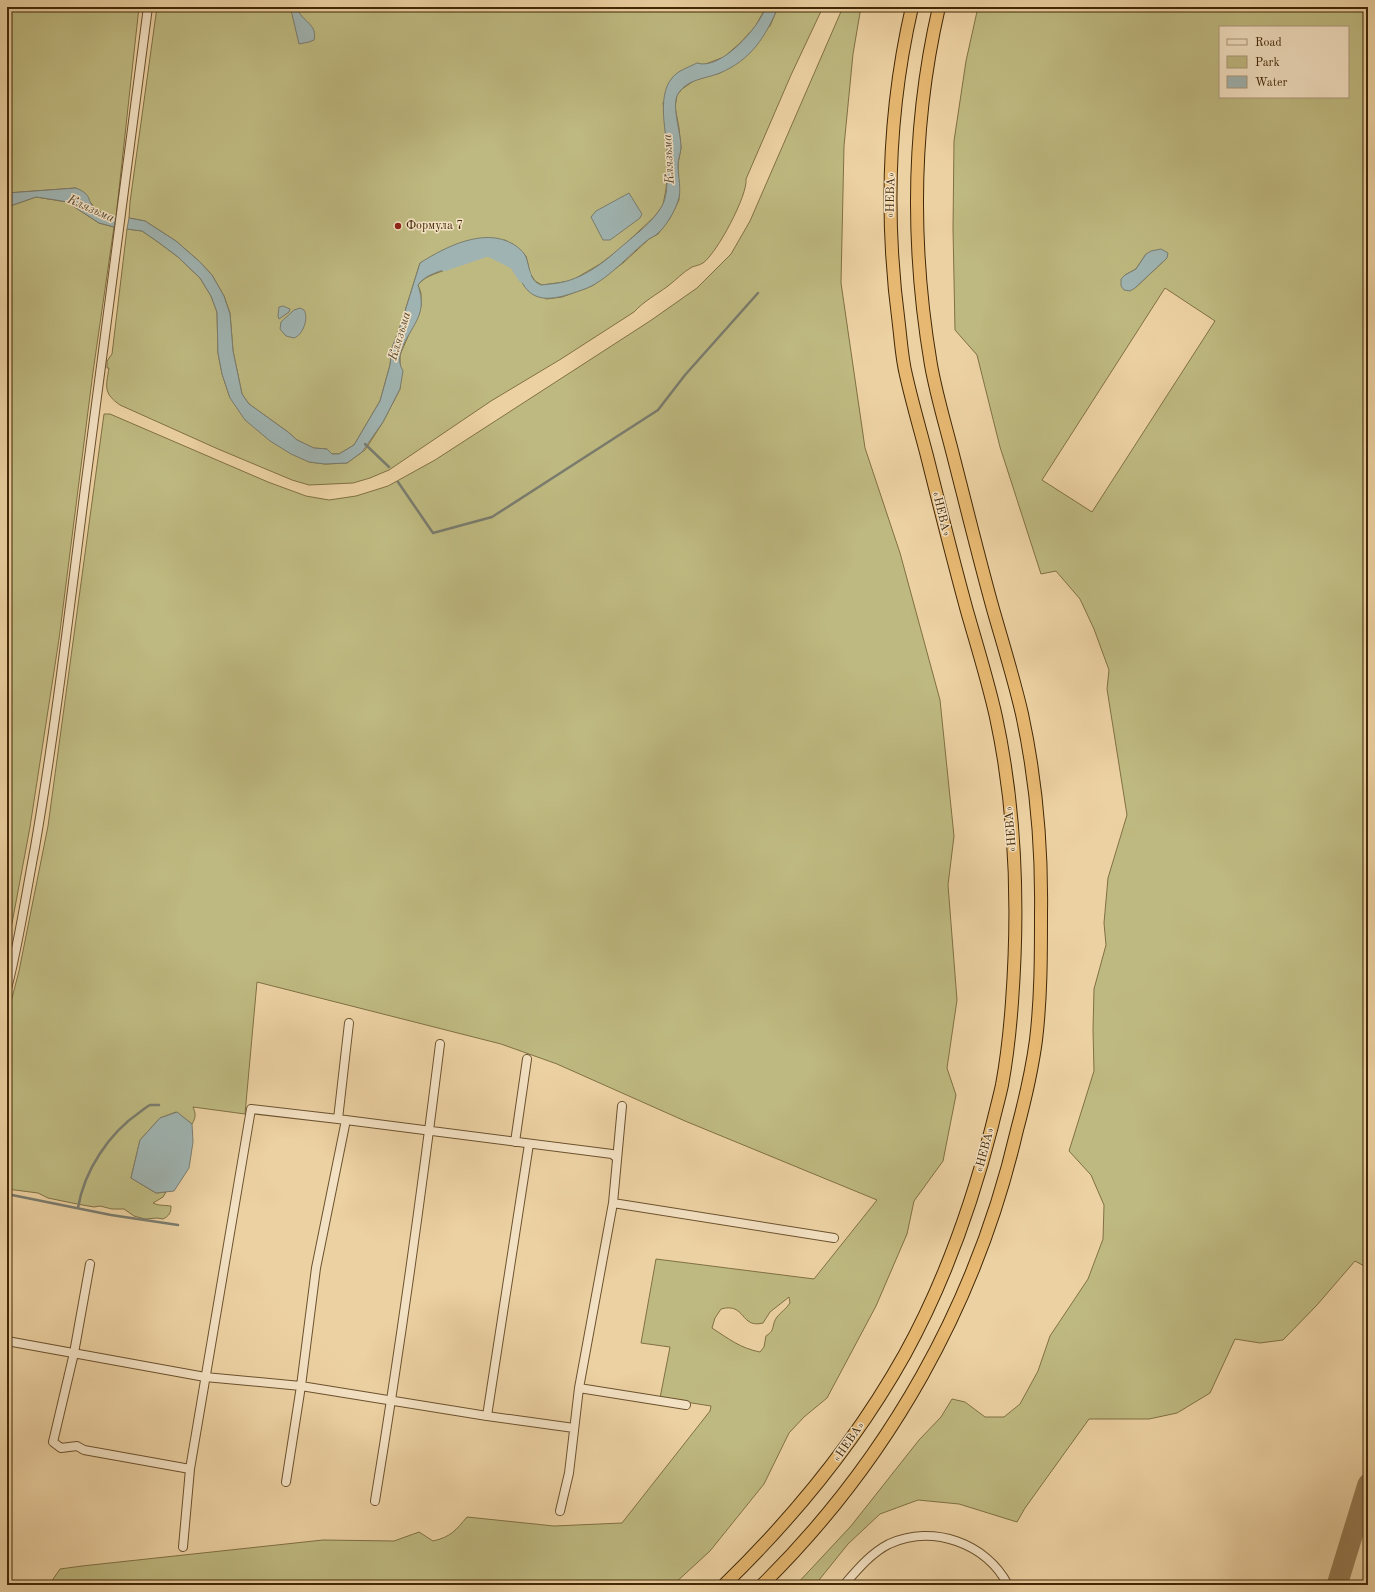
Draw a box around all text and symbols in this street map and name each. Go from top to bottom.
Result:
legend [1219,26,1349,98]
text: Road [1255,37,1282,49]
text: Park [1255,57,1280,69]
text: Water [1255,77,1288,89]
water label: Клязьма [661,134,677,185]
street label: «НЕВА» [885,172,897,218]
water label: Клязьма [65,192,116,225]
place label: Формула 7 [406,220,463,232]
marker: Формула 7 [393,221,403,231]
water label: Клязьма [386,310,414,363]
street label: «НЕВА» [930,490,952,538]
street label: «НЕВА» [1003,805,1019,853]
street label: «НЕВА» [973,1126,997,1174]
street label: «НЕВА» [831,1420,867,1464]

